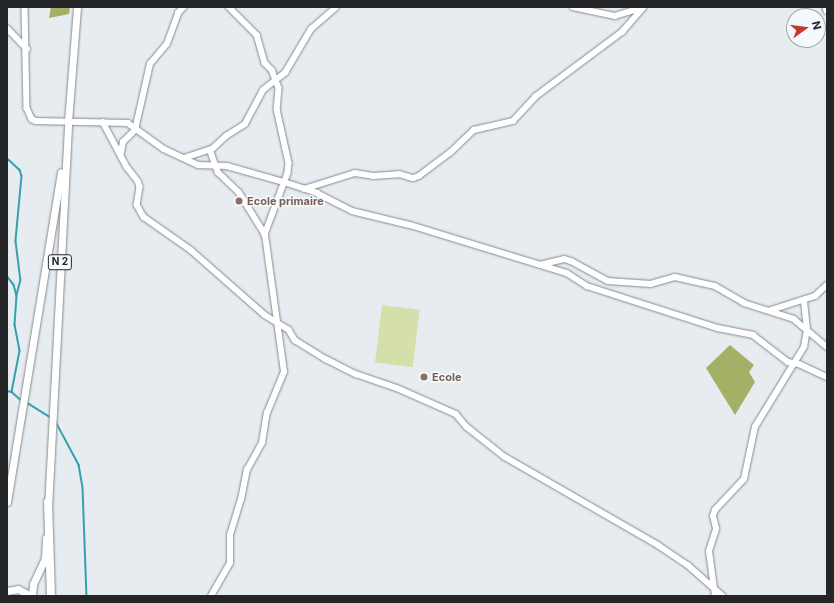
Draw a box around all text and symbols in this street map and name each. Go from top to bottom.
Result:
north arrow [786,8,826,48]
text: N [809,20,824,31]
place label: Ecole primaire [247,194,324,208]
marker: Ecole primaire [234,196,244,206]
road number: N 2 [47,254,73,270]
place label: Ecole [432,370,461,384]
marker: Ecole [419,372,429,382]

